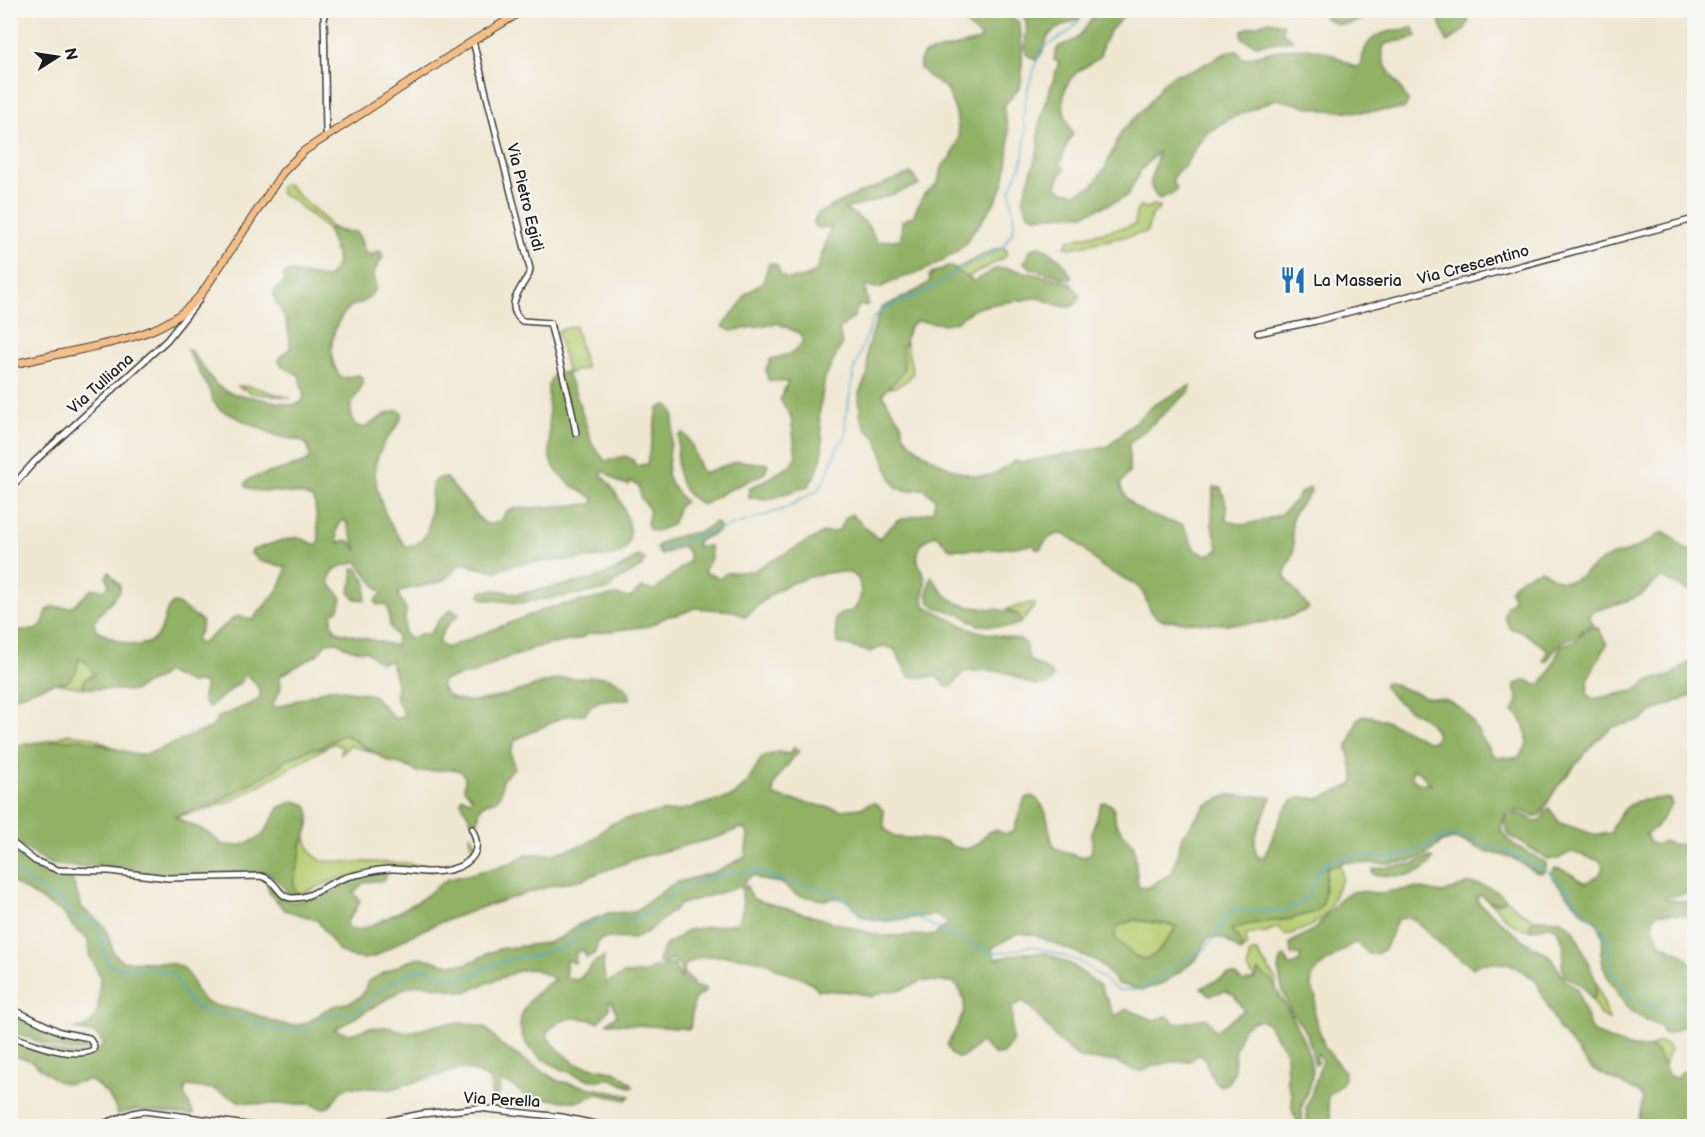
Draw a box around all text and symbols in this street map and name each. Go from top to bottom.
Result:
north arrow [27,27,87,87]
text: N [60,46,81,62]
street label: Via Pietro Egidi [502,141,547,253]
street label: Via Crescentino [1415,241,1531,290]
restaurant icon: La Masseria [1278,265,1308,295]
place label: La Masseria [1313,272,1402,291]
street label: Via Tulliana [64,350,138,419]
street label: Via Perella [463,1089,541,1112]

